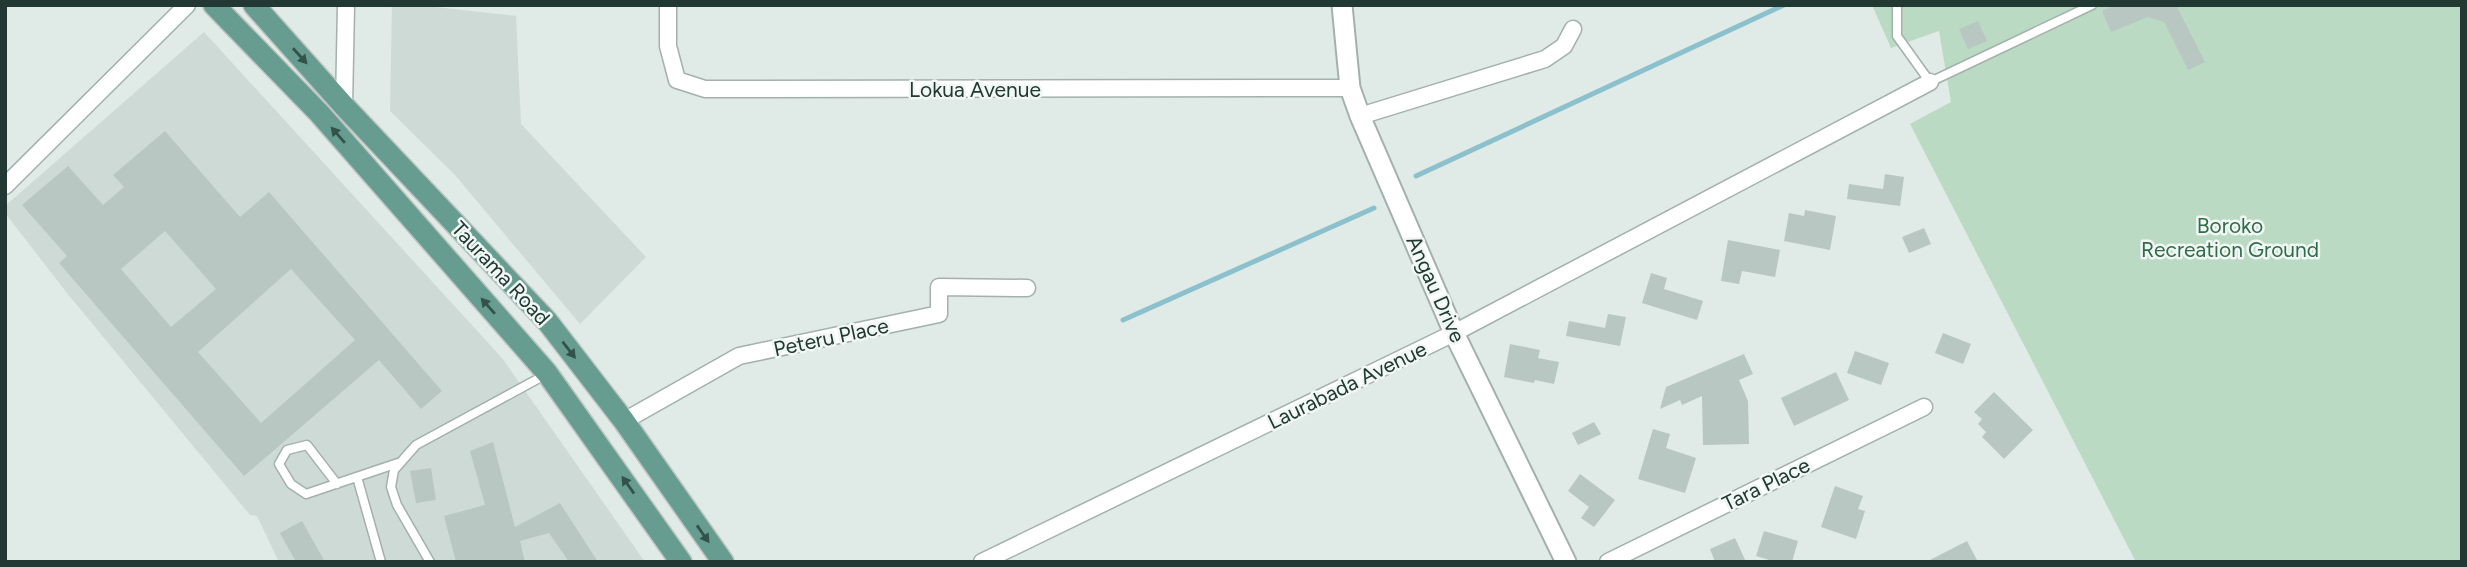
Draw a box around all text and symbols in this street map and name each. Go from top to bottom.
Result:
one-way arrow [291,47,307,64]
street label: Lokua Avenue [909,77,1041,102]
one-way arrow [331,127,347,144]
park label: Boroko Recreation Ground [2141,213,2319,262]
street label: Taurama Road [447,216,555,330]
street label: Angau Drive [1401,232,1471,346]
one-way arrow [481,298,496,315]
street label: Peteru Place [771,313,891,361]
street label: Laurabada Avenue [1264,336,1430,434]
one-way arrow [562,341,576,359]
street label: Tara Place [1718,452,1814,516]
one-way arrow [622,476,635,495]
one-way arrow [696,525,710,543]

